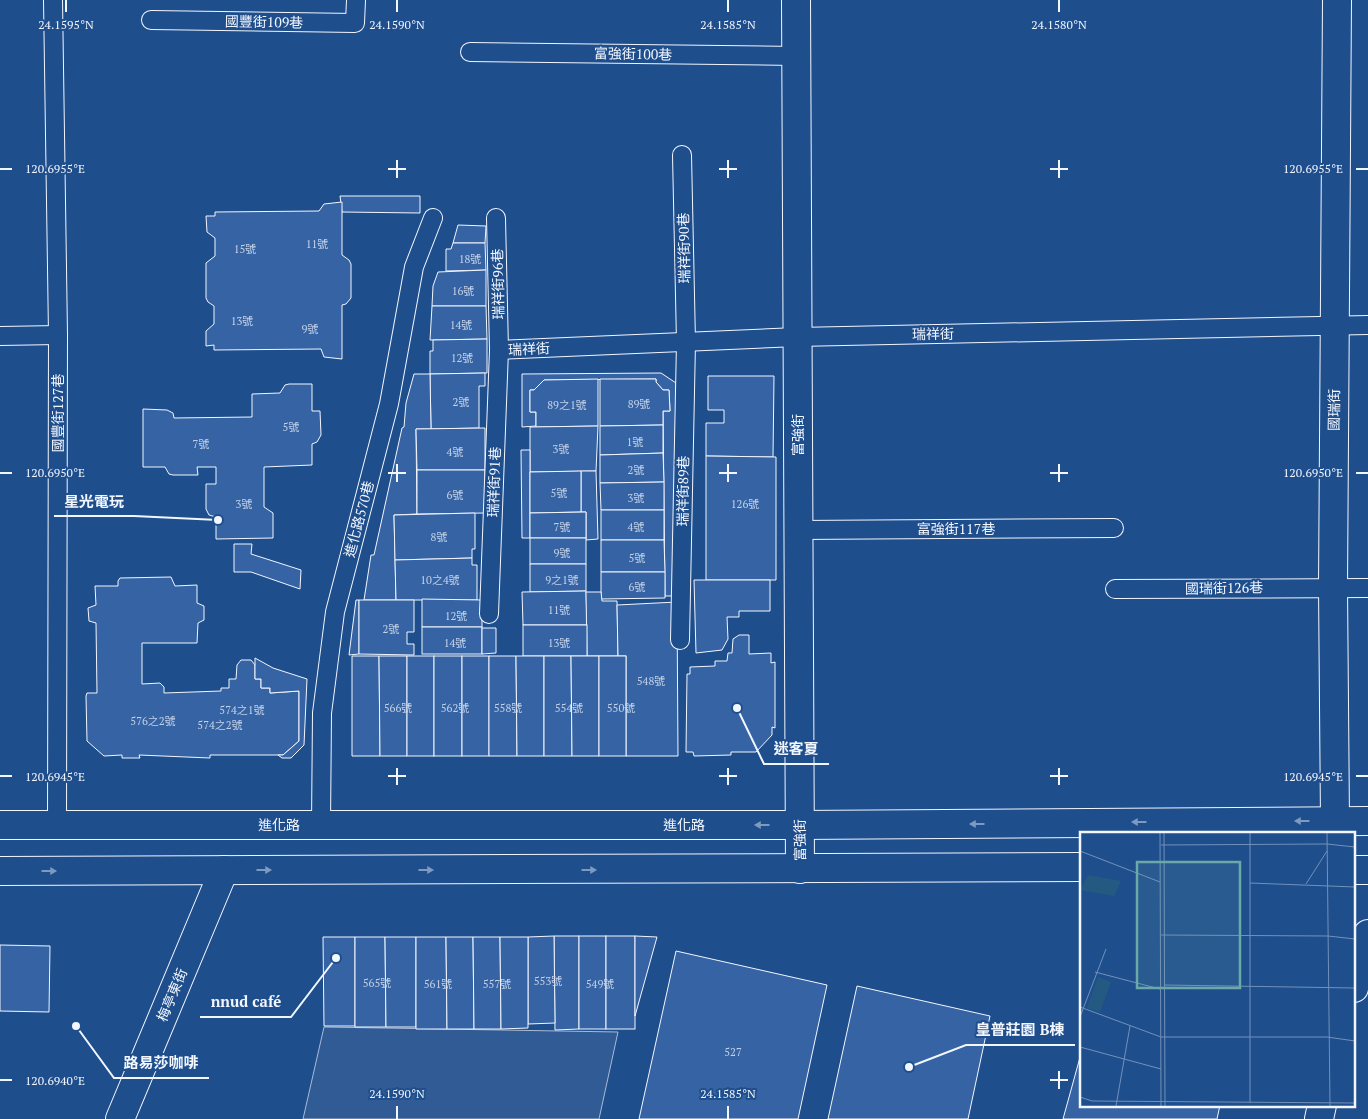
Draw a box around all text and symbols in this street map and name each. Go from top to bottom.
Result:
street label: 國豐街109巷 [225,11,303,32]
text: 24.1595°N [38,17,94,32]
text: 24.1590°N [369,17,425,32]
text: 24.1585°N [700,17,756,32]
text: 24.1580°N [1031,17,1087,32]
street label: 富強街100巷 [594,43,672,64]
text: 120.6955°E [25,161,85,176]
text: 120.6955°E [1283,161,1343,176]
street label: 瑞祥街90巷 [673,212,694,284]
house number: 11號 [306,237,328,251]
house number: 15號 [234,242,256,256]
street label: 瑞祥街96巷 [487,248,508,320]
house number: 18號 [459,252,481,266]
house number: 16號 [452,284,474,298]
house number: 13號 [231,314,253,328]
house number: 14號 [450,318,472,332]
house number: 9號 [302,322,318,336]
street label: 瑞祥街 [912,324,954,343]
street label: 瑞祥街 [508,338,550,359]
house number: 12號 [451,351,473,365]
street label: 國豐街127巷 [48,374,67,452]
street label: 國瑞街 [1324,389,1343,431]
house number: 2號 [453,395,469,409]
house number: 89號 [628,397,650,411]
house number: 89之1號 [547,398,587,412]
street label: 富強街 [788,414,807,456]
house number: 5號 [283,420,299,434]
house number: 1號 [627,435,643,449]
house number: 7號 [193,437,209,451]
house number: 3號 [553,442,569,456]
house number: 4號 [447,445,463,459]
street label: 瑞祥街91巷 [483,446,504,518]
street label: 瑞祥街89巷 [672,455,693,527]
house number: 2號 [628,463,644,477]
text: 120.6950°E [25,465,85,480]
text: 120.6950°E [1283,465,1343,480]
street label: 進化路570巷 [339,479,378,559]
callout: 星光電玩 [54,486,134,516]
house number: 5號 [551,486,567,500]
house number: 6號 [447,488,463,502]
text: 星光電玩 [64,491,124,511]
house number: 3號 [628,491,644,505]
house number: 3號 [236,497,252,511]
house number: 126號 [731,497,759,511]
street label: 富強街117巷 [917,519,995,538]
house number: 7號 [554,520,570,534]
house number: 4號 [628,520,644,534]
house number: 8號 [431,530,447,544]
house number: 9號 [554,546,570,560]
house number: 5號 [629,551,645,565]
house number: 10之4號 [420,573,460,587]
house number: 9之1號 [545,573,579,587]
street label: 國瑞街126巷 [1185,577,1263,598]
house number: 6號 [629,580,645,594]
house number: 11號 [548,603,570,617]
house number: 12號 [445,609,467,623]
house number: 2號 [383,622,399,636]
house number: 14號 [444,636,466,650]
house number: 13號 [548,636,570,650]
house number: 548號 [637,674,665,688]
house number: 566號 [384,701,412,715]
house number: 562號 [441,701,469,715]
house number: 558號 [494,701,522,715]
house number: 554號 [555,701,583,715]
house number: 550號 [607,701,635,715]
house number: 574之1號 [219,703,265,717]
house number: 576之2號 [130,714,176,728]
house number: 574之2號 [197,718,243,732]
callout: 迷客夏 [764,734,829,764]
text: 迷客夏 [773,738,819,758]
text: 120.6945°E [25,769,85,784]
text: 120.6945°E [1283,769,1343,784]
street label: 進化路 [258,815,300,834]
street label: 進化路 [663,815,705,834]
one-way arrow [1294,817,1310,825]
one-way arrow [1131,818,1147,826]
street label: 富強街 [790,819,809,861]
one-way arrow [969,820,985,828]
one-way arrow [754,821,770,829]
inset map [1080,832,1356,1106]
one-way arrow [256,866,272,874]
one-way arrow [418,866,434,874]
one-way arrow [581,866,597,874]
one-way arrow [41,867,57,875]
street label: 梅亭東街 [152,965,191,1024]
house number: 553號 [534,974,562,988]
house number: 565號 [363,976,391,990]
house number: 561號 [424,977,452,991]
house number: 557號 [483,977,511,991]
house number: 549號 [586,977,614,991]
callout: nnud café [200,987,291,1017]
text: nnud café [211,991,281,1011]
callout: 皇普莊園 B棟 [966,1015,1075,1045]
text: 皇普莊園 B棟 [976,1019,1064,1039]
house number: 527 [724,1045,742,1059]
callout: 路易莎咖啡 [114,1048,209,1078]
text: 路易莎咖啡 [123,1052,199,1072]
text: 120.6940°E [25,1073,85,1088]
text: 24.1590°N [369,1086,425,1101]
text: 24.1585°N [700,1086,756,1101]

